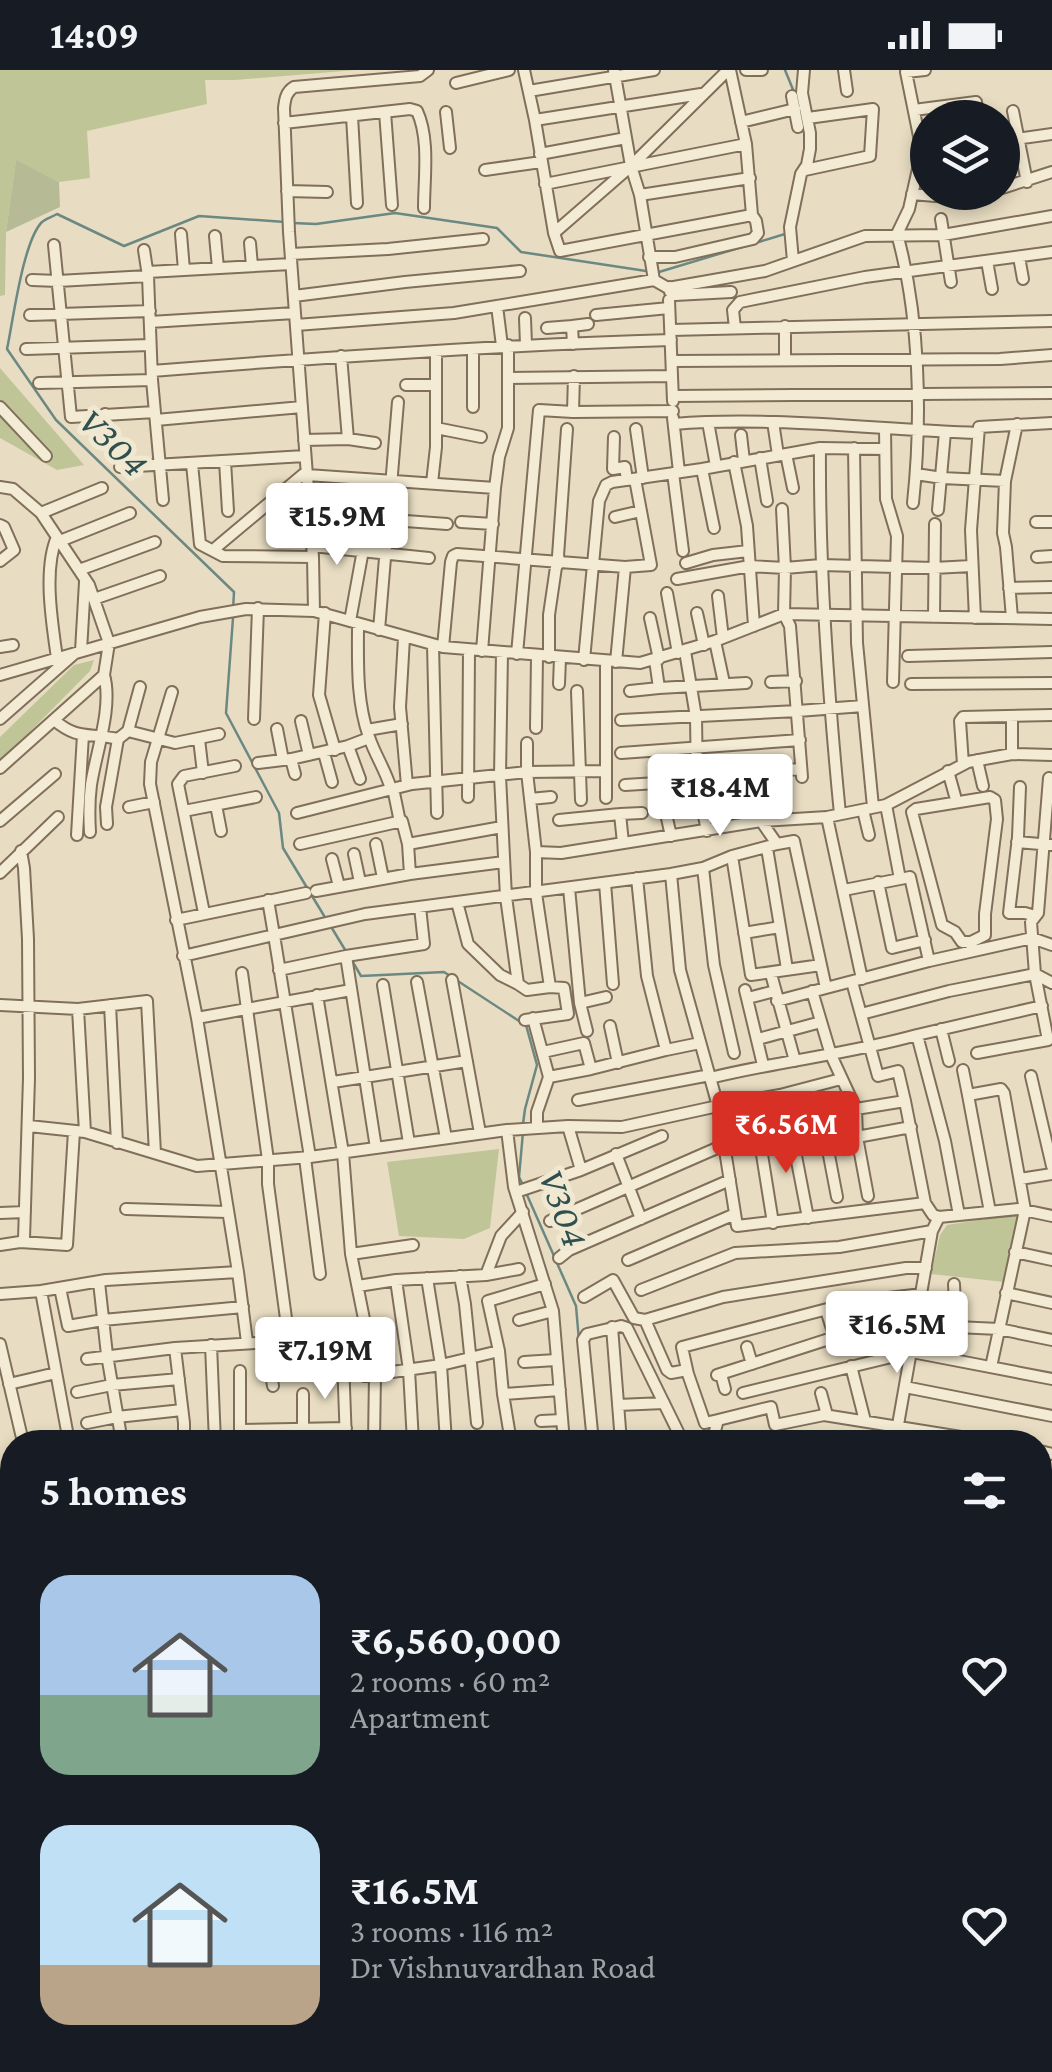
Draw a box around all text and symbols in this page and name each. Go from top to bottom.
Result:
text: 14:09 [50,14,139,56]
map controls [910,100,1020,210]
button: layers [910,100,1020,210]
water label: V304 [71,399,157,485]
pin: ₹15.9M [256,483,418,568]
text: ₹15.9M [288,497,386,533]
pin: ₹18.4M [639,754,801,839]
text: ₹18.4M [670,768,770,804]
pin: ₹6.56M [705,1091,867,1176]
text: ₹6.56M [734,1105,838,1141]
water label: V304 [531,1163,597,1253]
pin: ₹16.5M [816,1291,978,1376]
text: ₹16.5M [848,1305,946,1341]
pin: ₹7.19M [244,1317,406,1402]
text: ₹7.19M [277,1331,373,1367]
icon: filters [957,1463,1012,1518]
text: 5 homes [40,1467,187,1514]
icon: home [120,1615,240,1735]
text: ₹6,560,000 [350,1616,562,1663]
icon: heart [957,1648,1012,1703]
text: 2 rooms · 60 m² [350,1663,550,1699]
text: Apartment [350,1699,489,1735]
icon: home [120,1865,240,1985]
text: ₹16.5M [350,1866,479,1913]
icon: heart [957,1898,1012,1953]
text: 3 rooms · 116 m² [350,1913,553,1949]
text: Dr Vishnuvardhan Road [350,1949,656,1985]

